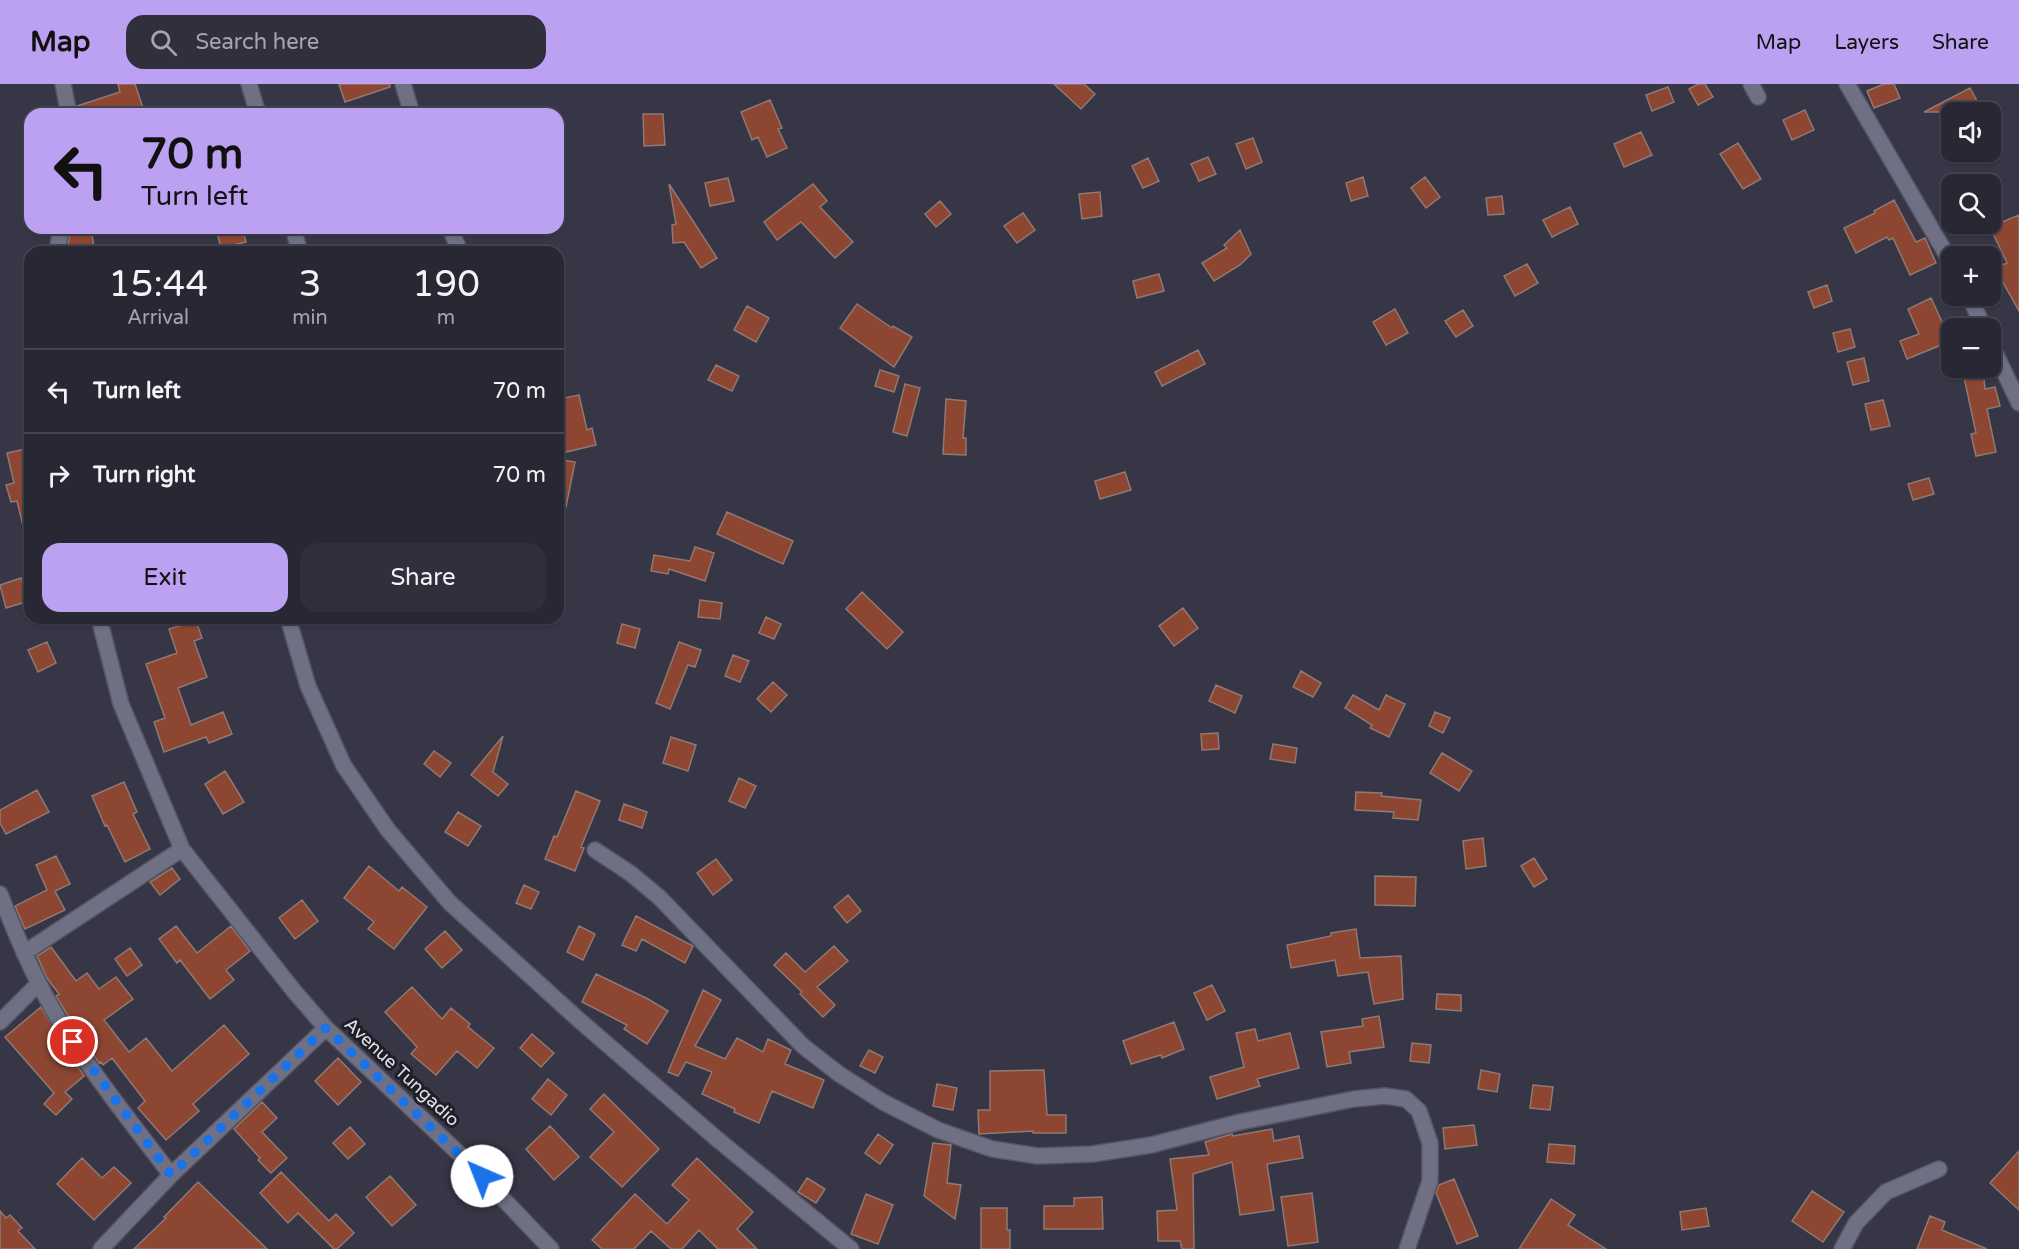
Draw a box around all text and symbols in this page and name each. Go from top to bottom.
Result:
search box [126,15,546,69]
text: Map [30,25,90,59]
icon: search [147,26,180,59]
text: Search here [195,29,319,55]
text: Map [1756,30,1801,55]
text: Layers [1834,30,1899,55]
text: Share [1932,30,1989,55]
map controls [1941,102,2001,378]
button: sound [1941,102,2001,162]
text: 70 m [141,129,243,180]
icon: left [42,132,120,210]
button: search [1941,174,2001,234]
text: Turn left [141,180,248,213]
button: + [1941,246,2001,306]
text: 15:44 [108,263,208,306]
text: 3 [299,263,321,306]
text: 190 [412,263,480,306]
text: Arrival [127,306,189,330]
text: min [292,306,328,330]
text: m [437,306,455,330]
button: − [1941,318,2001,378]
icon: left [42,375,75,408]
text: Turn left [93,378,181,404]
text: 70 m [492,378,546,404]
icon: right [42,459,75,492]
text: Turn right [93,462,195,488]
text: 70 m [492,462,546,488]
button: Exit [42,543,288,612]
button: Share [300,543,546,612]
street label: Avenue Tungadio [340,1013,464,1131]
pin [47,1016,98,1067]
icon: arrive [56,1025,89,1058]
position arrow [450,1144,514,1208]

